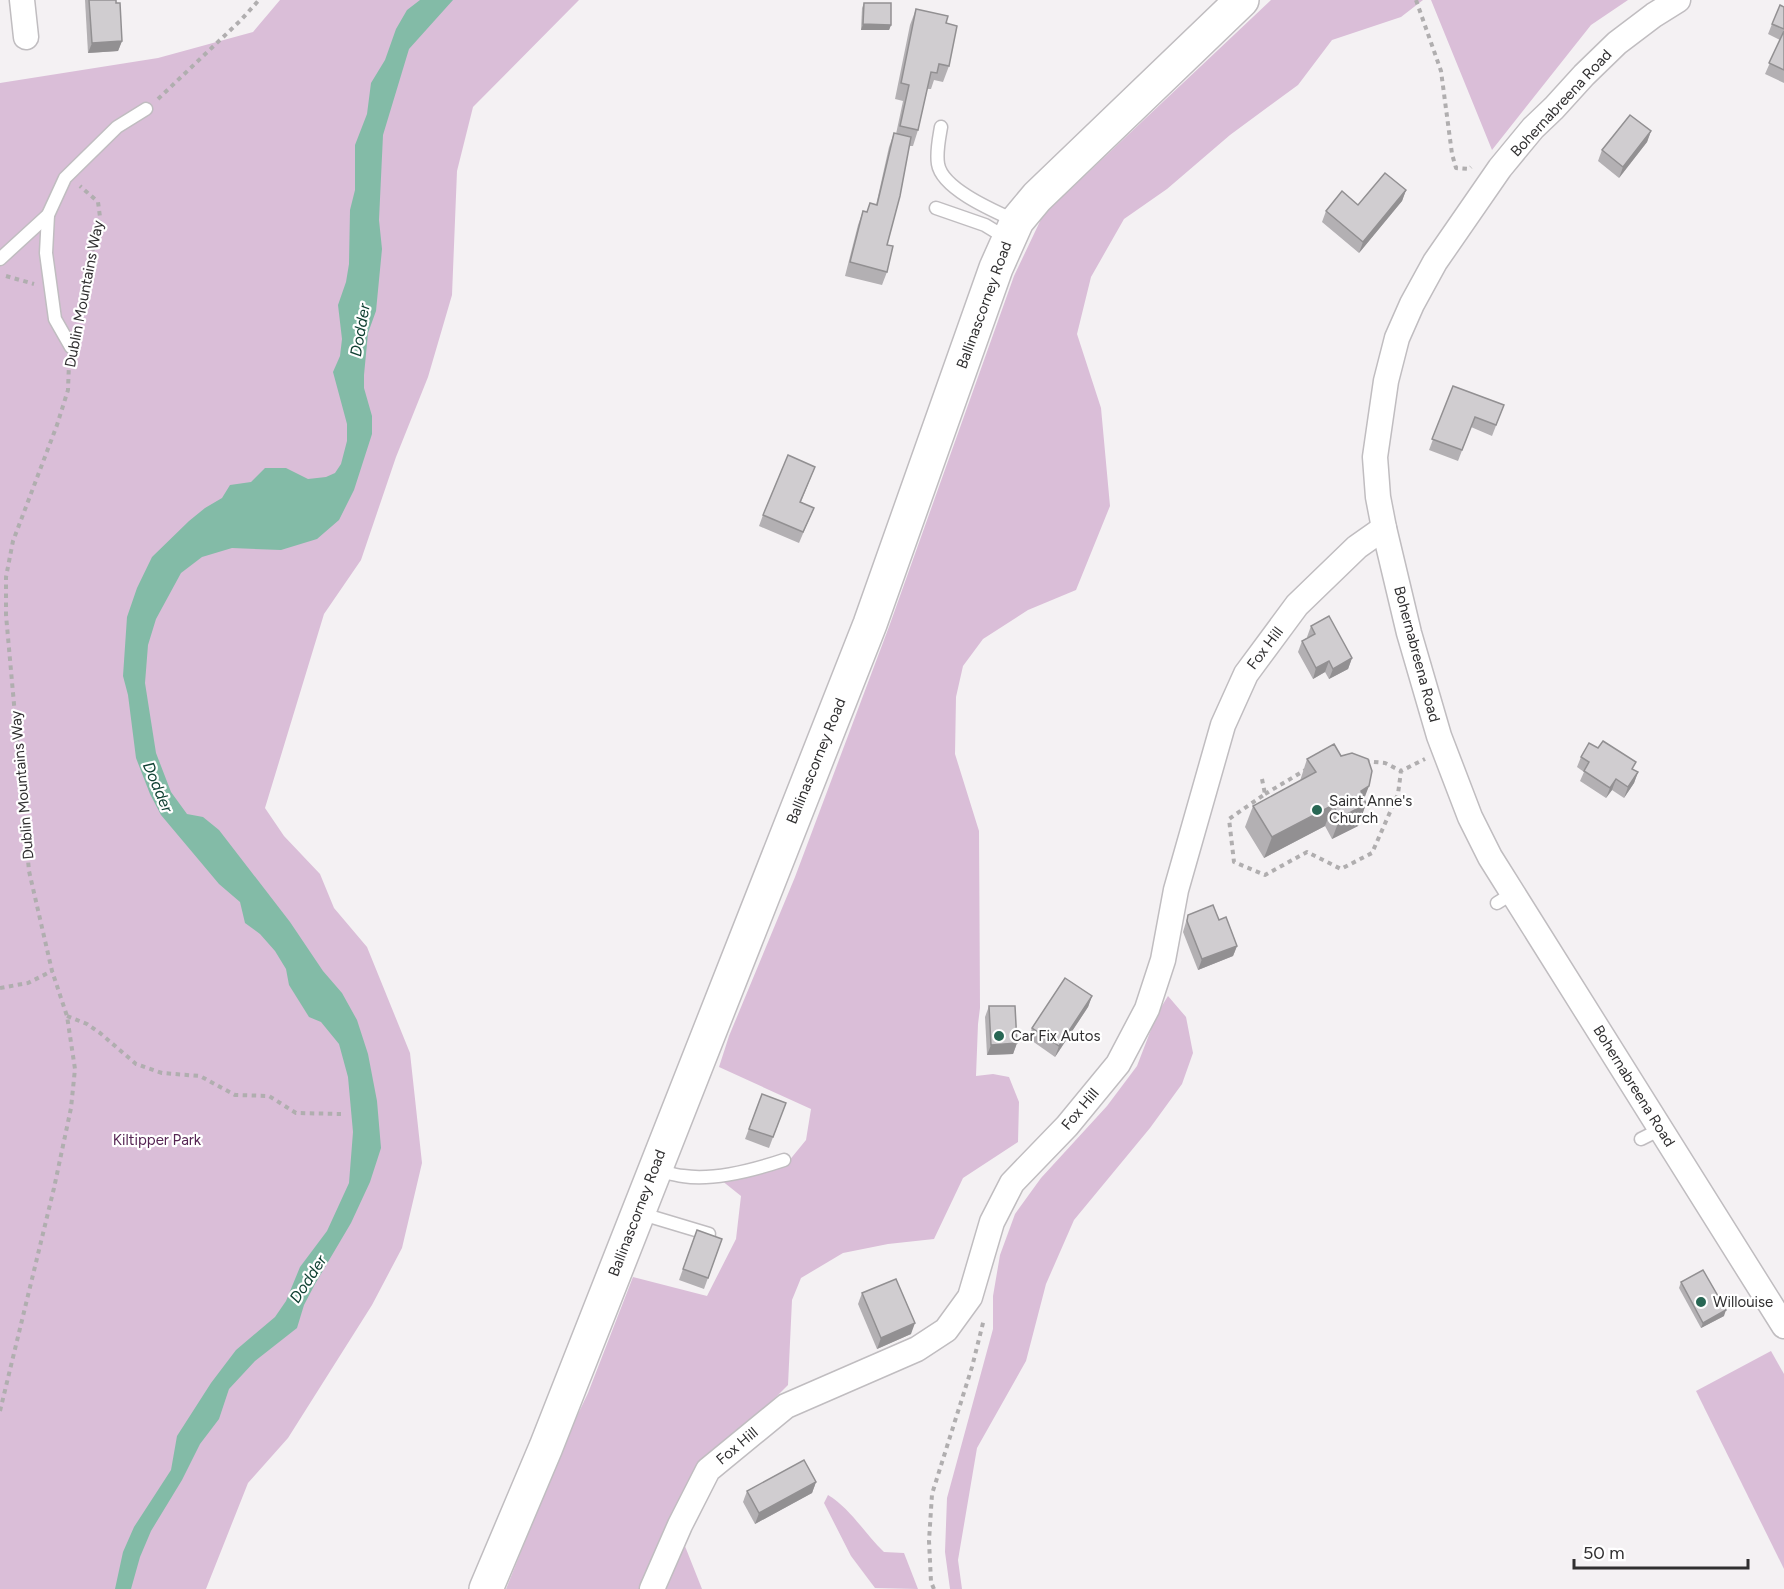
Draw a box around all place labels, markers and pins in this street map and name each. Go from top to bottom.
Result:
place label: Saint Anne's Church [1329,792,1412,827]
marker: Saint Anne's Church [1310,803,1324,817]
place label: Car Fix Autos [1011,1027,1101,1045]
marker: Car Fix Autos [992,1029,1006,1043]
place label: Willouise [1713,1293,1773,1311]
marker: Willouise [1694,1295,1708,1309]

